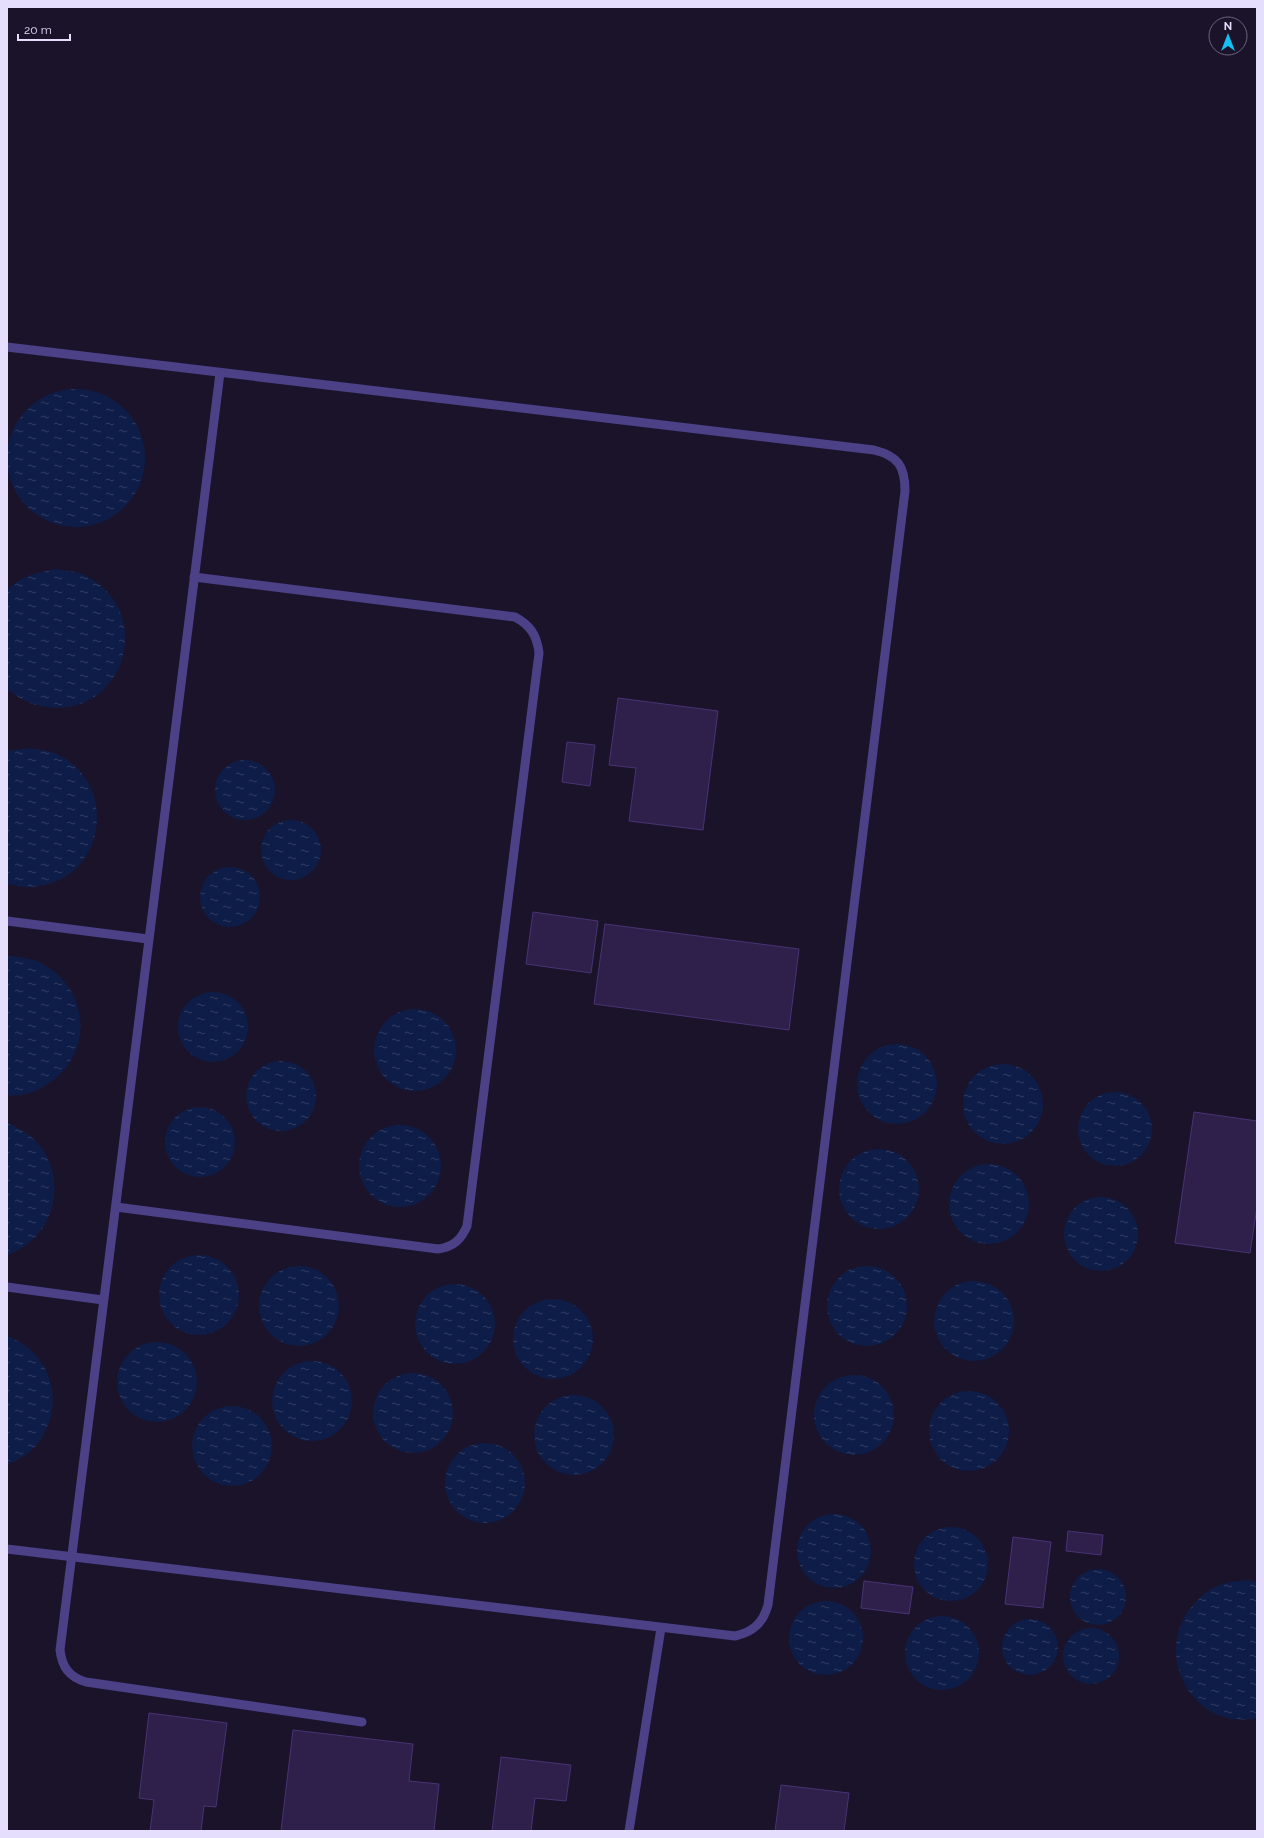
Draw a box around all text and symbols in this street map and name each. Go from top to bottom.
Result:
scale bar [18,16,70,42]
north arrow [1208,16,1248,56]
text: N [1224,20,1232,33]
text: 20 m [24,23,52,37]

